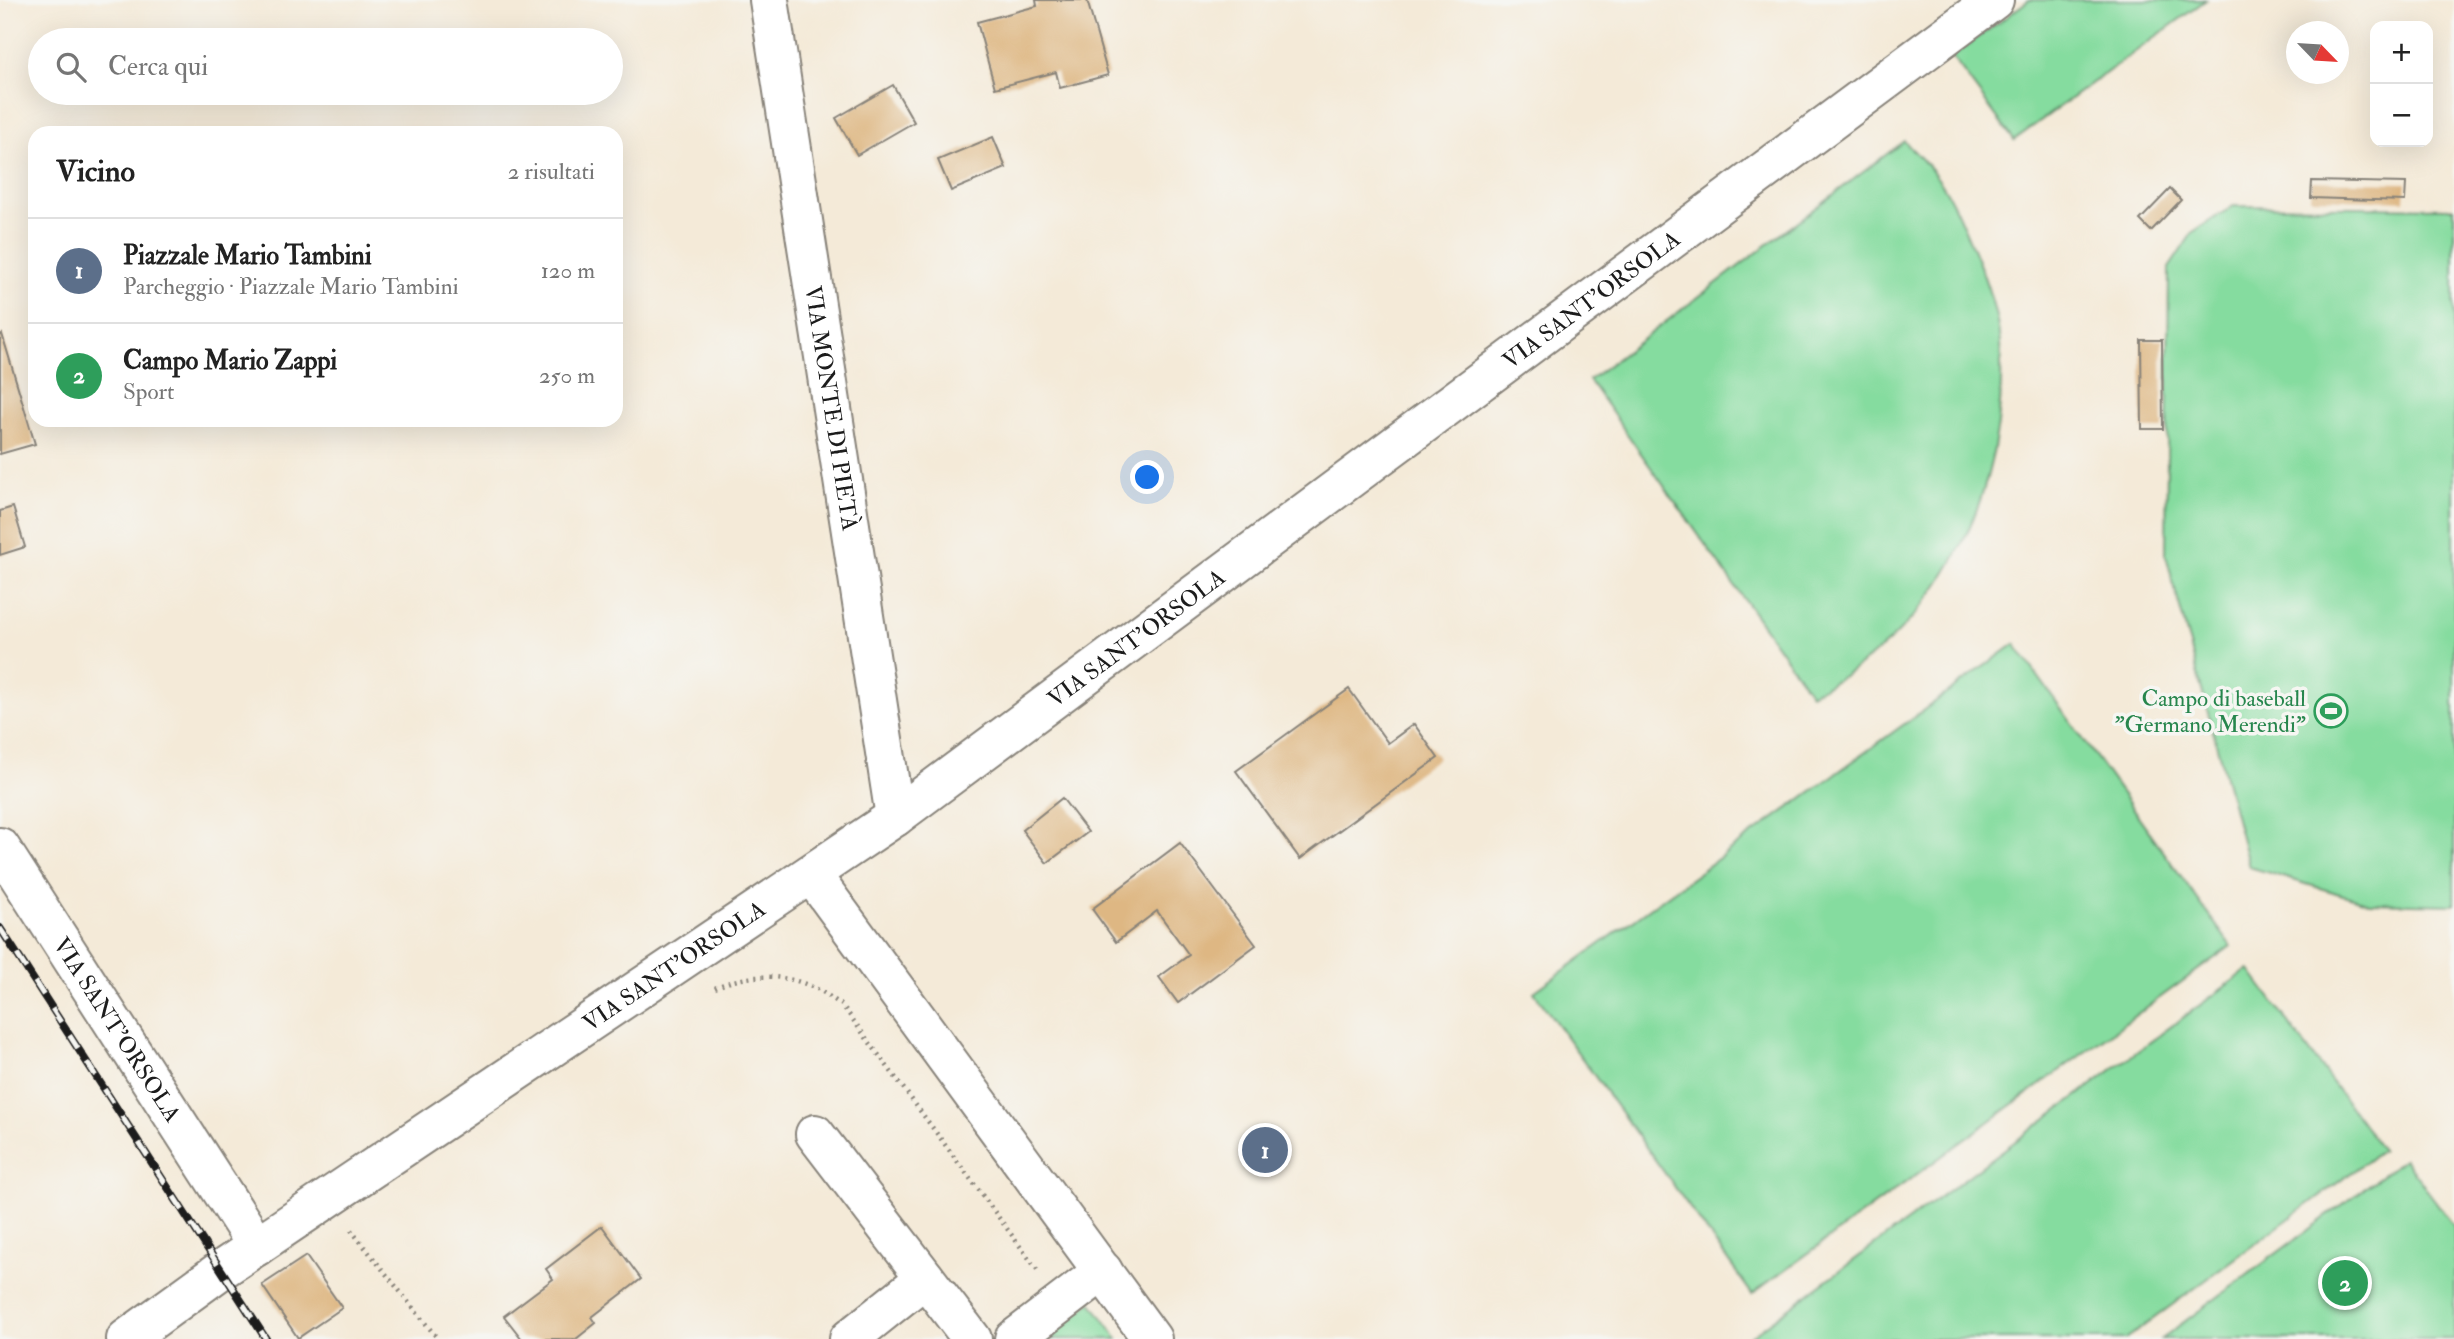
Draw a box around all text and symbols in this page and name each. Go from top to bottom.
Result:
north arrow [2286,21,2349,84]
map controls [2370,21,2433,147]
button: + [2370,21,2433,84]
search box [28,28,623,105]
icon: search [52,48,90,86]
text: Cerca qui [108,51,208,83]
button: − [2370,84,2433,147]
text: Vicino [56,153,135,190]
text: 2 risultati [508,157,595,186]
street label: VIA SANT'ORSOLA [1497,224,1686,375]
text: Piazzale Mario Tambini [123,240,372,272]
text: 1 [75,256,83,285]
text: 120 m [541,256,595,285]
text: Parcheggio · Piazzale Mario Tambini [123,272,459,301]
street label: VIA MONTE DI PIETÀ [798,284,865,533]
text: Campo Mario Zappi [123,345,337,377]
text: 2 [73,361,85,390]
text: 250 m [539,361,595,390]
text: Sport [123,377,175,406]
your location [1130,460,1164,494]
street label: VIA SANT'ORSOLA [1042,562,1231,714]
place label: Campo di baseball "Germano Merendi" [2114,684,2306,739]
sports icon: Campo di baseball "Germano Merendi" [2312,692,2350,730]
street label: VIA SANT'ORSOLA [577,894,771,1038]
street label: VIA SANT'ORSOLA [47,932,187,1128]
pin: 1 [1242,1124,1288,1176]
pin: 2 [2322,1257,2368,1309]

